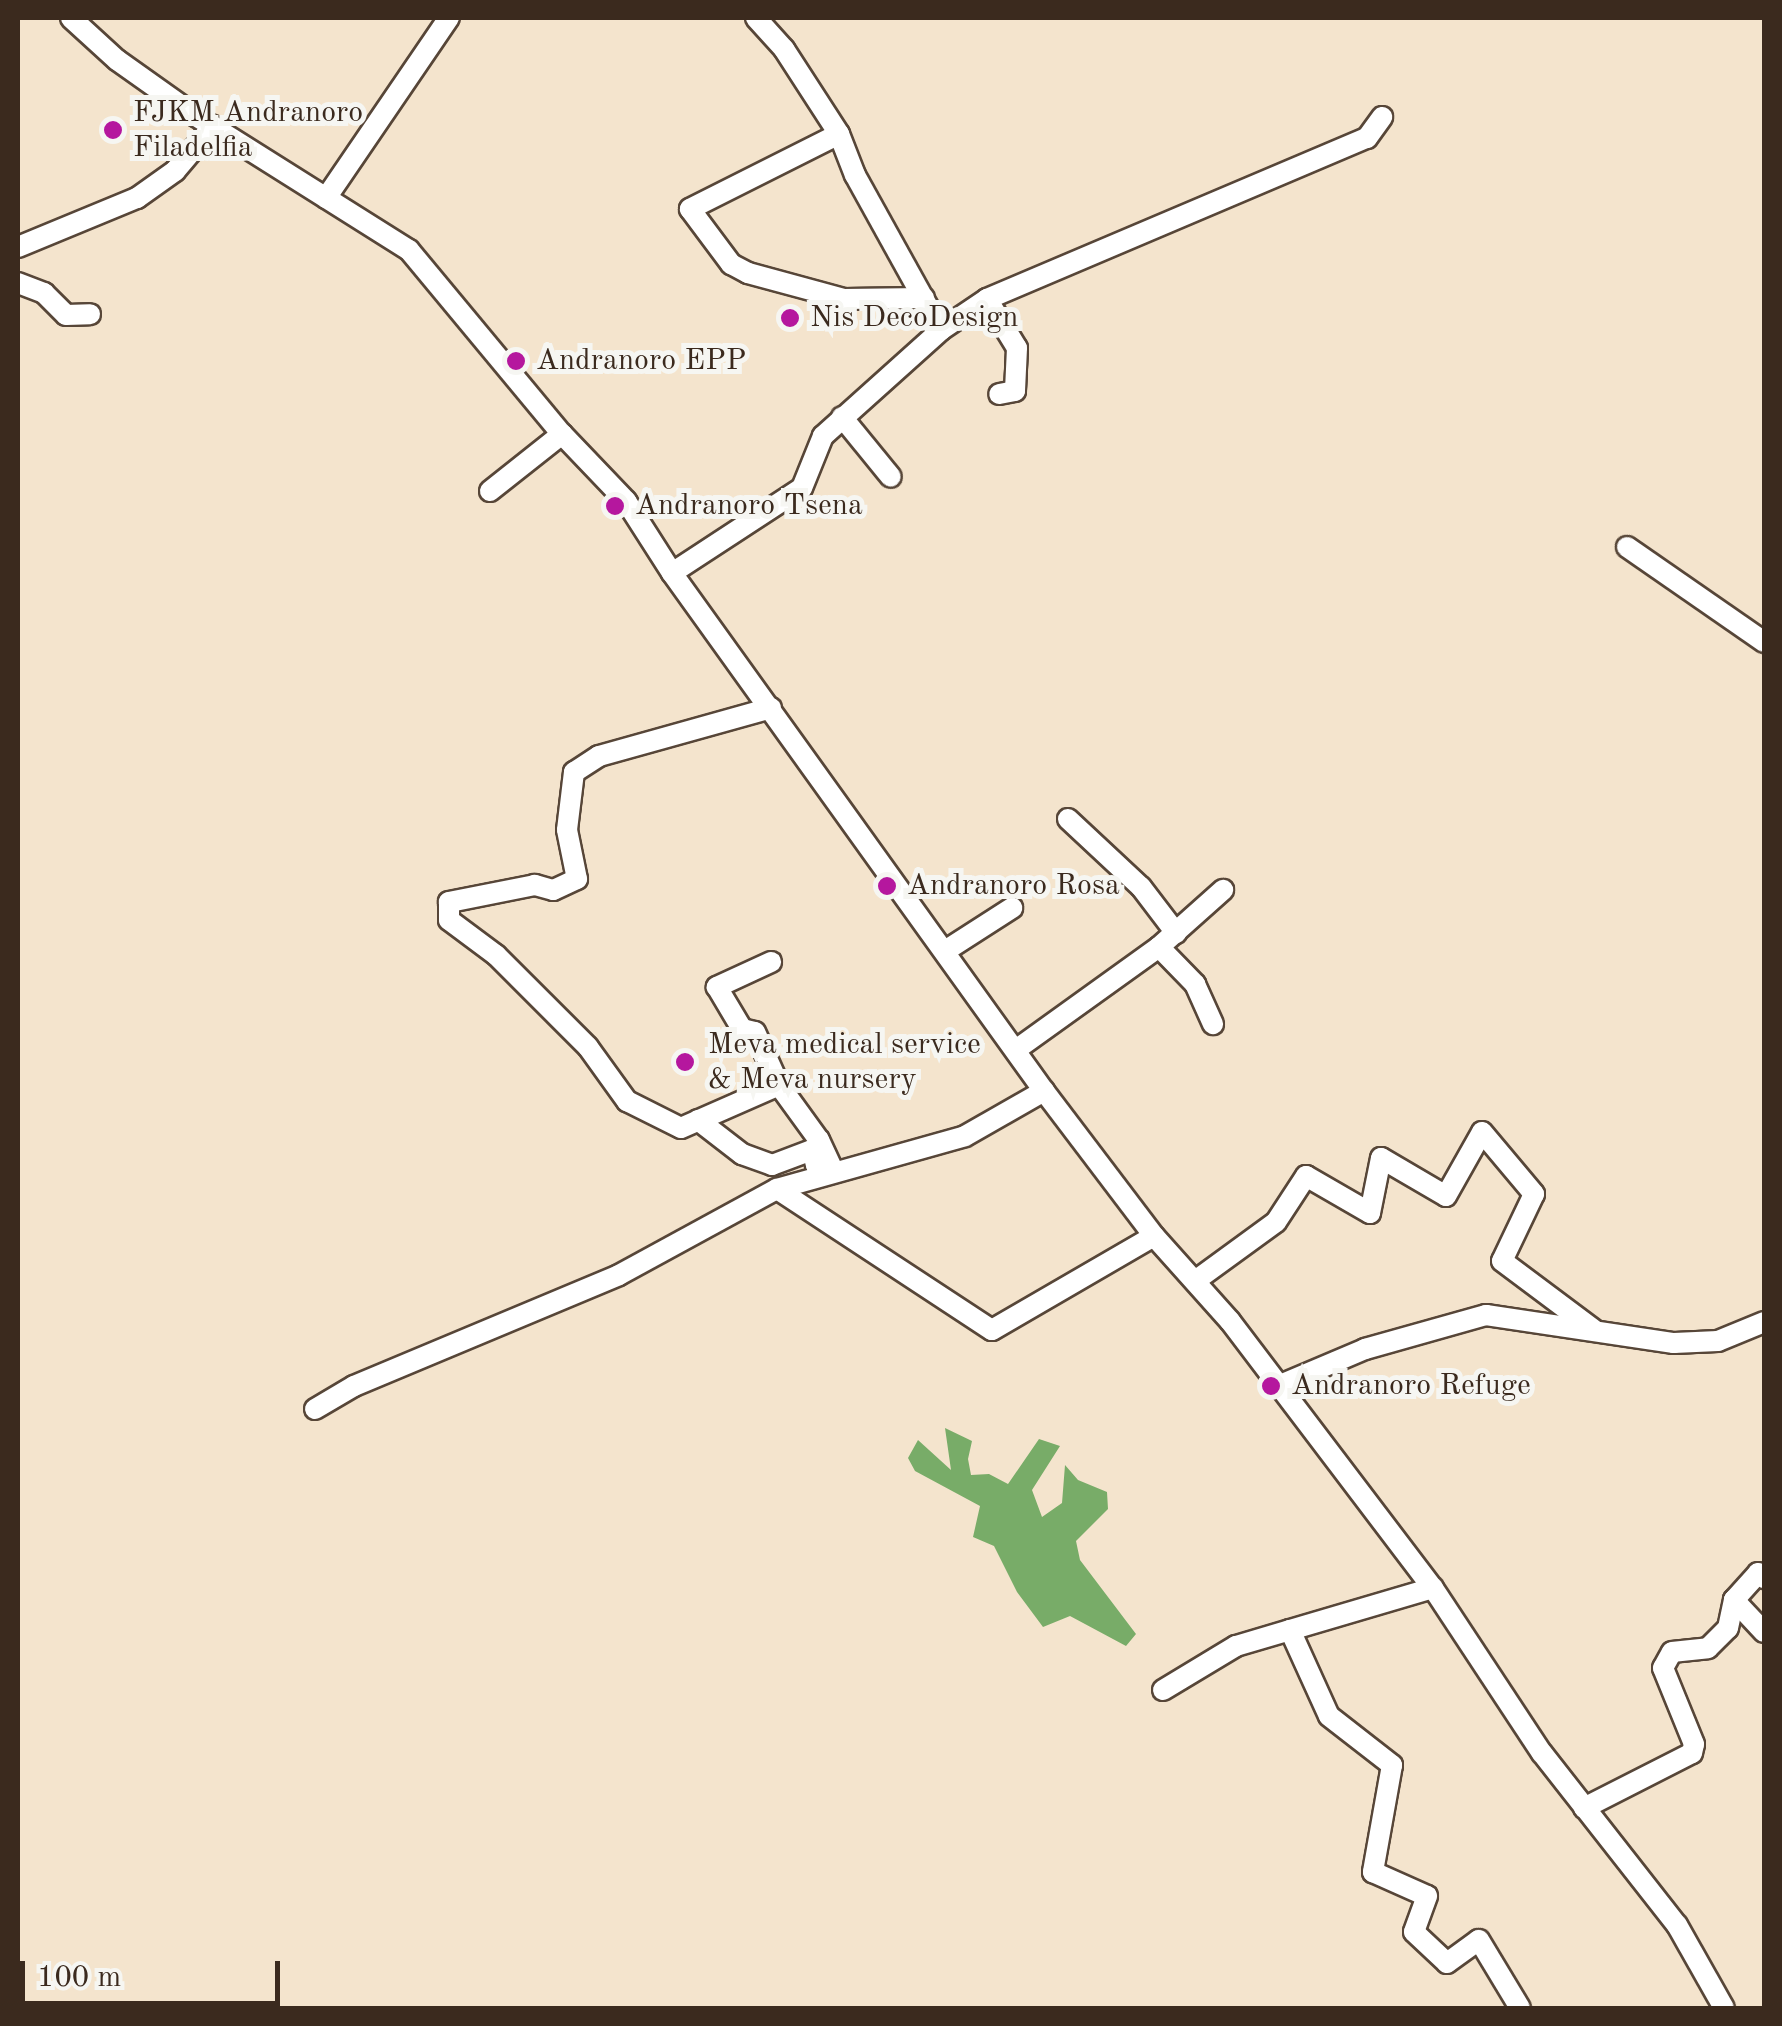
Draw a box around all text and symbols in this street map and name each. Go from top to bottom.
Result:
place label: FJKM Andranoro Filadelfia [133,95,363,166]
marker: FJKM Andranoro Filadelfia [102,119,124,141]
place label: Nis DecoDesign [810,300,1018,336]
marker: Nis DecoDesign [779,307,801,329]
place label: Andranoro EPP [536,343,746,379]
marker: Andranoro EPP [505,350,527,372]
place label: Andranoro Tsena [635,488,863,524]
marker: Andranoro Tsena [604,495,626,517]
place label: Andranoro Rosa [907,868,1120,904]
marker: Andranoro Rosa [876,875,898,897]
place label: Meva medical service & Meva nursery [708,1027,981,1098]
marker: Meva medical service & Meva nursery [672,1049,698,1075]
place label: Andranoro Refuge [1291,1368,1531,1404]
marker: Andranoro Refuge [1260,1375,1282,1397]
scale bar [25,1941,285,2003]
text: 100 m [37,1963,121,1993]

